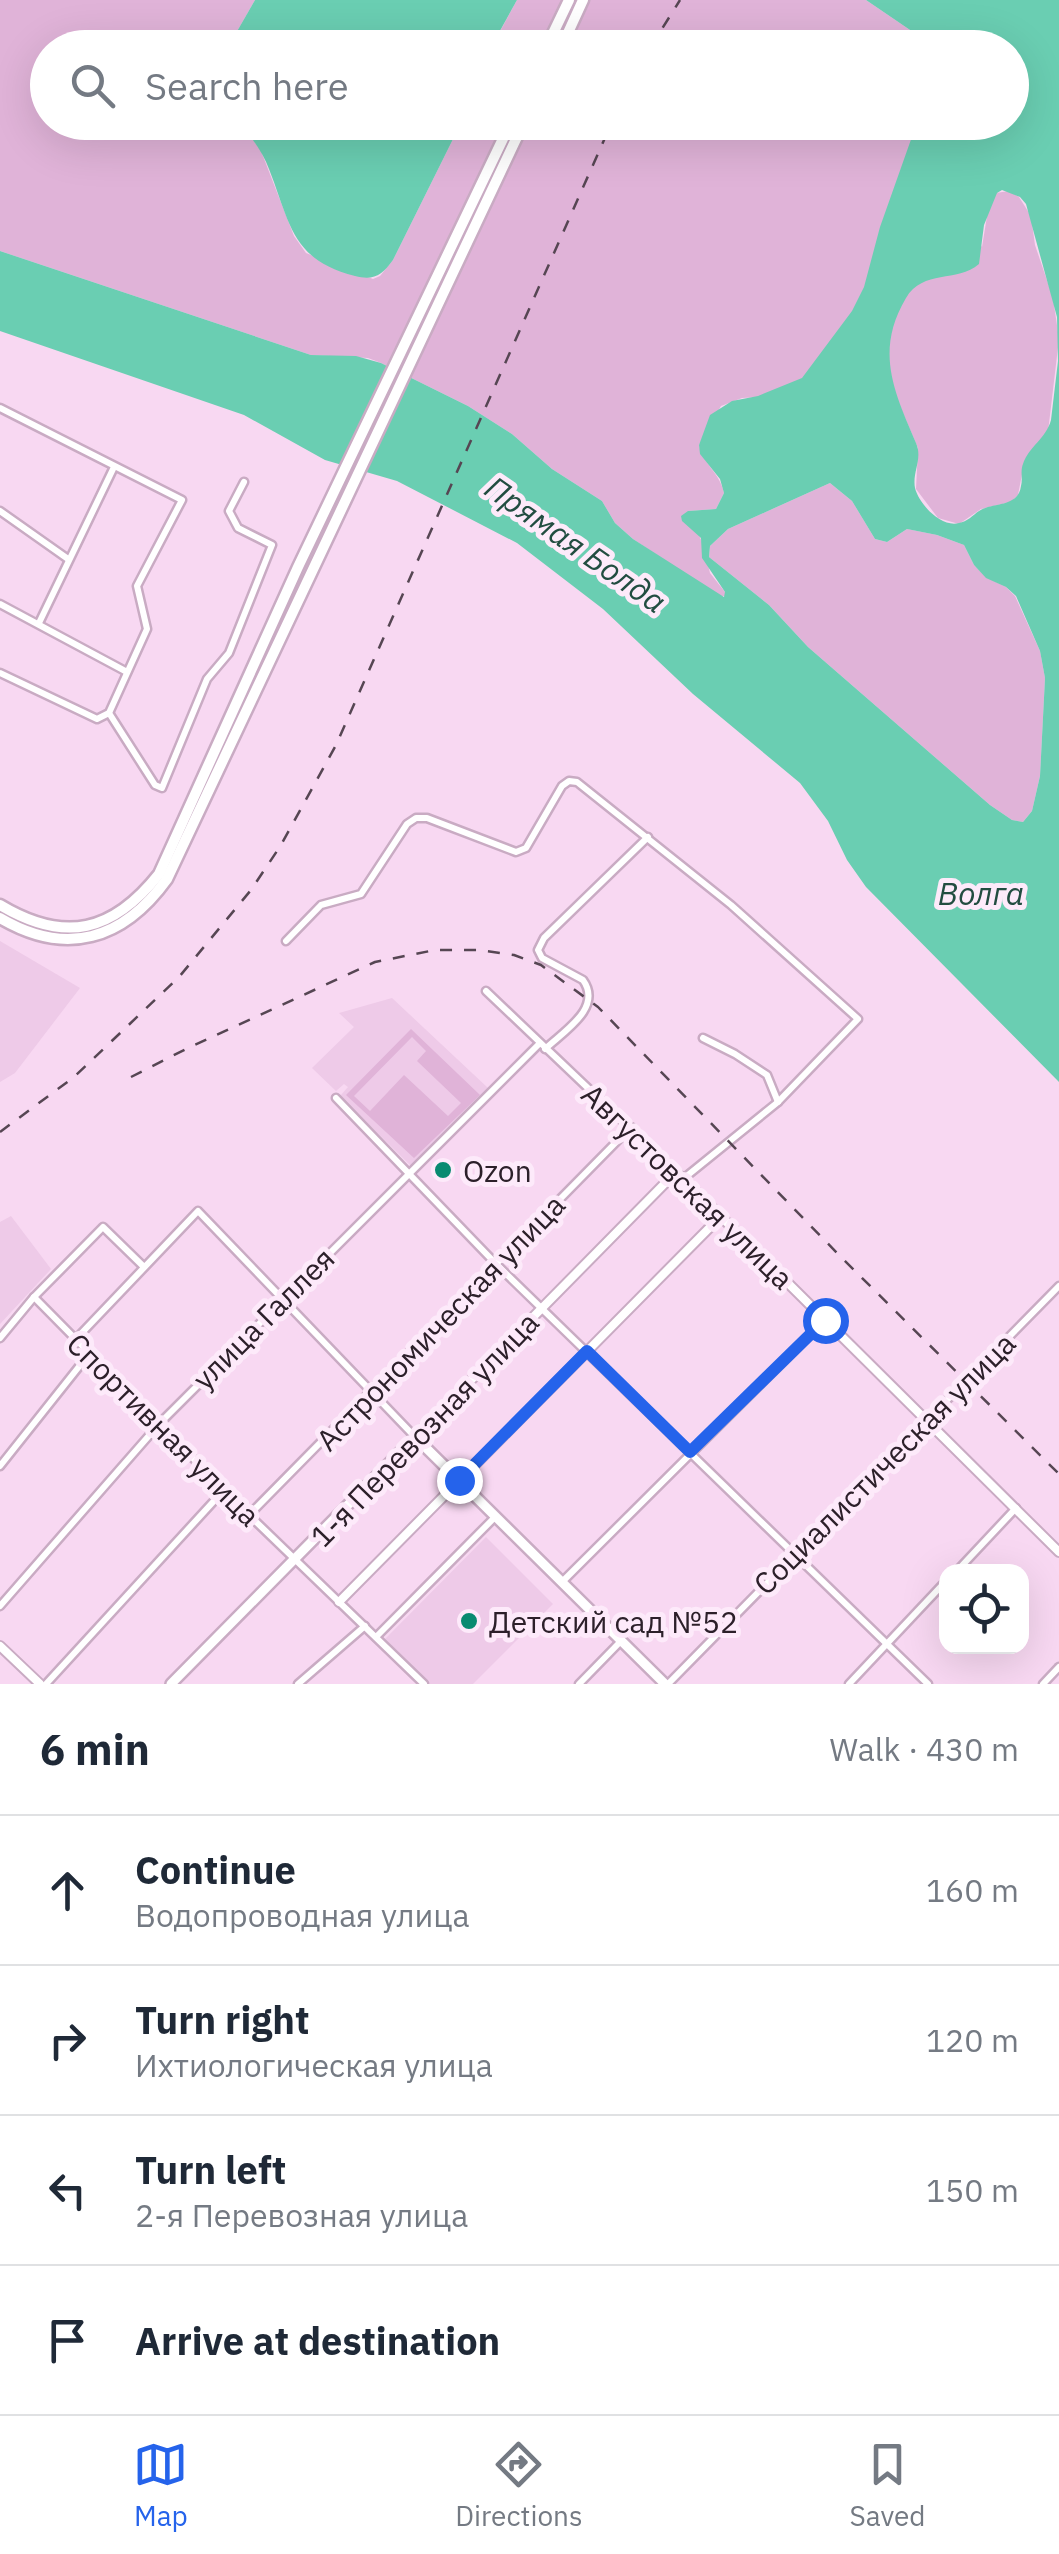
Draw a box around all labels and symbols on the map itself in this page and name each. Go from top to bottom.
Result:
water label: Прямая Болда [477,466,675,622]
water label: Волга [938,872,1024,914]
street label: Августовская улица [574,1075,802,1297]
place label: Ozon [463,1151,532,1190]
marker: Ozon [432,1159,454,1181]
street label: Астрономическая улица [307,1185,573,1459]
street label: улица Галлея [184,1239,342,1397]
route start [803,1298,849,1344]
street label: 1-я Перевозная улица [301,1303,547,1555]
street label: Спортивная улица [59,1324,269,1534]
street label: Социалистическая улица [745,1324,1023,1602]
route end [437,1458,483,1504]
place label: Детский сад №52 [489,1602,738,1641]
marker: Детский сад №52 [458,1610,480,1632]

